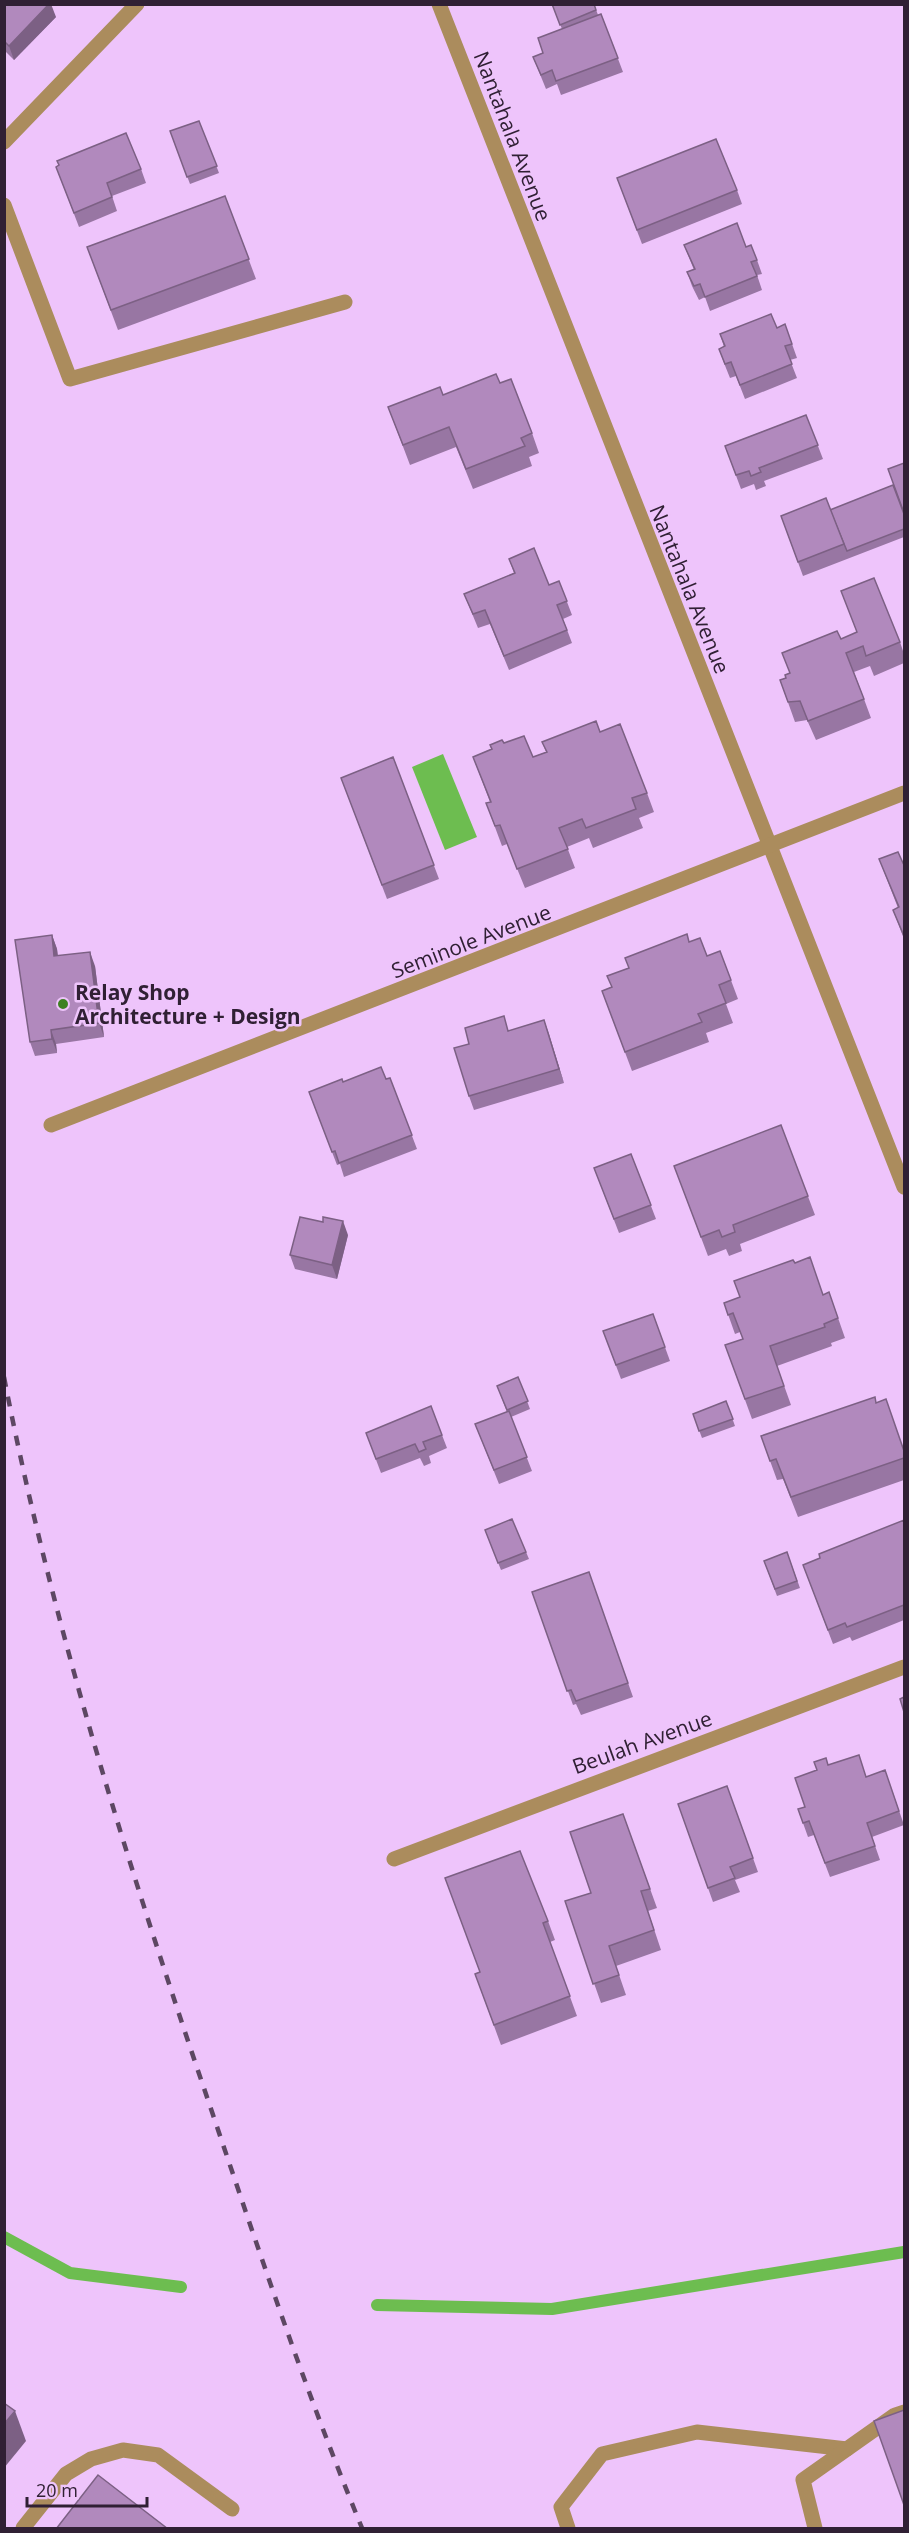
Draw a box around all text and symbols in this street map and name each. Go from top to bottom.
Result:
street label: Nantahala Avenue [468,47,558,225]
street label: Nantahala Avenue [643,500,737,678]
street label: Seminole Avenue [387,898,555,984]
place label: Relay Shop Architecture + Design [75,978,301,1030]
marker: Relay Shop Architecture + Design [56,997,70,1011]
street label: Beulah Avenue [568,1704,716,1780]
scale bar [27,2470,147,2508]
text: 20 m [36,2478,78,2502]

